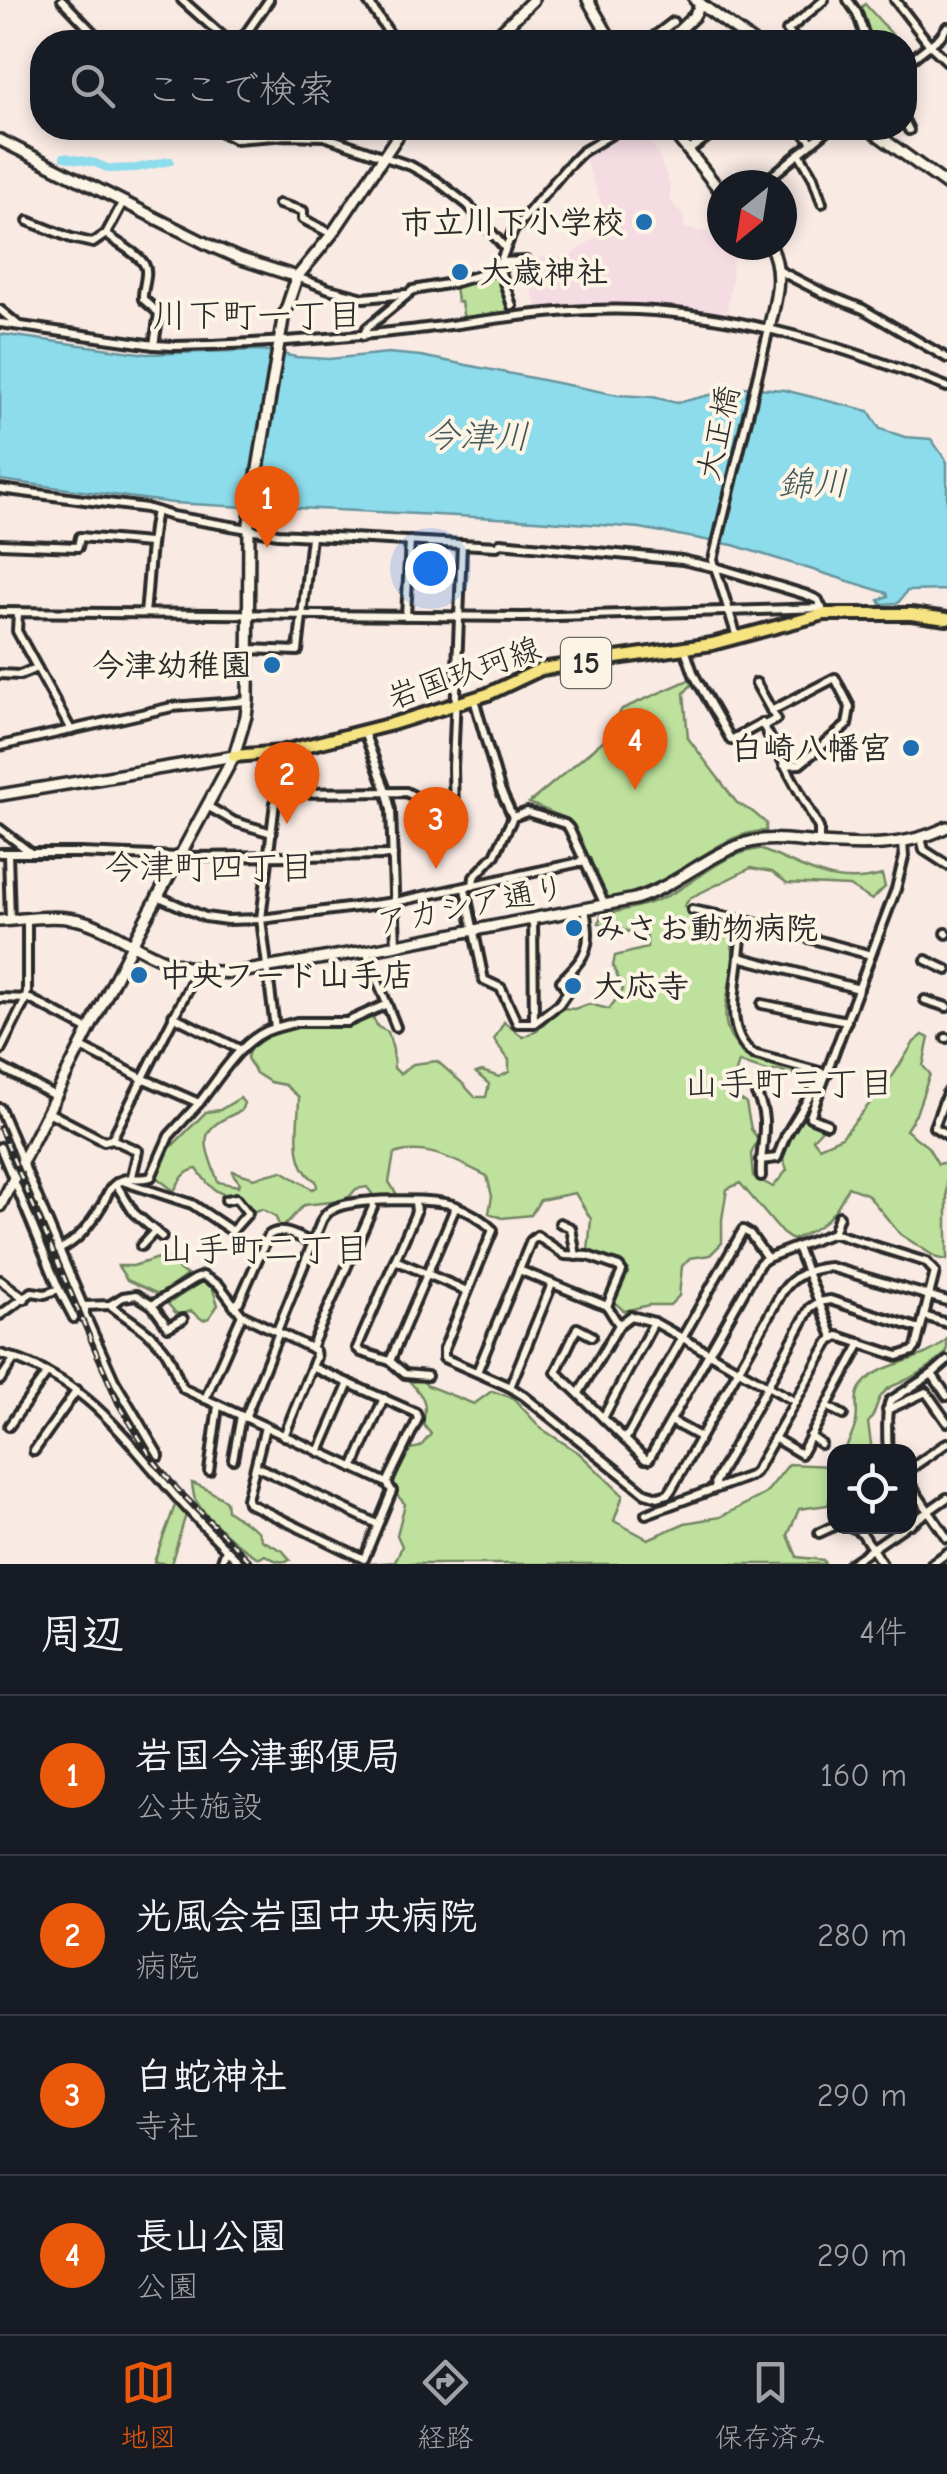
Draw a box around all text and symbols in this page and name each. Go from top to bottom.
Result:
search box [30,30,917,140]
icon: search [65,58,120,113]
text: ここで検索 [145,68,335,112]
north arrow [707,170,797,260]
place label: 市立川下小学校 [400,204,624,241]
marker: 市立川下小学校 [633,211,655,233]
place label: 大歳神社 [480,254,608,291]
marker: 大歳神社 [449,261,471,283]
district label: 川下町一丁目 [152,295,362,336]
street label: 大正橋 [689,382,747,484]
water label: 今津川 [424,415,530,457]
water label: 錦川 [778,463,848,504]
pin: 1 [234,466,300,548]
your location [405,543,456,594]
street label: 岩国玖珂線 [382,629,546,717]
road number: 15 [561,638,611,688]
place label: 今津幼稚園 [92,647,252,684]
marker: 今津幼稚園 [261,654,283,676]
pin: 4 [602,708,668,790]
place label: 白崎八幡宮 [731,730,891,767]
marker: 白崎八幡宮 [900,737,922,759]
pin: 2 [254,742,320,824]
pin: 3 [404,786,468,869]
district label: 今津町四丁目 [104,847,314,888]
street label: アカシア通り [373,869,569,941]
place label: みさお動物病院 [594,910,818,947]
marker: みさお動物病院 [563,917,585,939]
place label: 中央フード山手店 [159,957,414,994]
marker: 中央フード山手店 [128,964,150,986]
place label: 大応寺 [593,968,689,1005]
marker: 大応寺 [562,975,584,997]
district label: 山手町三丁目 [684,1063,894,1104]
district label: 山手町二丁目 [159,1229,369,1270]
map controls [827,1444,917,1534]
button: locate [827,1444,917,1534]
text: 周辺 [40,1610,124,1659]
text: 4件 [860,1614,907,1651]
text: 岩国今津郵便局 [135,1735,401,1779]
text: 1 [66,1757,79,1794]
text: 160 m [820,1757,907,1794]
text: 公共施設 [135,1788,263,1825]
text: 光風会岩国中央病院 [135,1895,477,1939]
text: 2 [65,1917,80,1954]
text: 280 m [817,1917,907,1954]
text: 病院 [135,1948,199,1985]
text: 白蛇神社 [135,2055,287,2099]
text: 3 [65,2077,80,2114]
text: 290 m [817,2077,907,2114]
text: 寺社 [135,2108,199,2145]
text: 長山公園 [135,2215,287,2259]
text: 4 [65,2237,80,2274]
text: 290 m [817,2237,907,2274]
text: 公園 [135,2268,199,2305]
tab: 地図 [120,2355,177,2455]
tab: 経路 [417,2355,474,2455]
tab: 保存済み [714,2355,827,2455]

